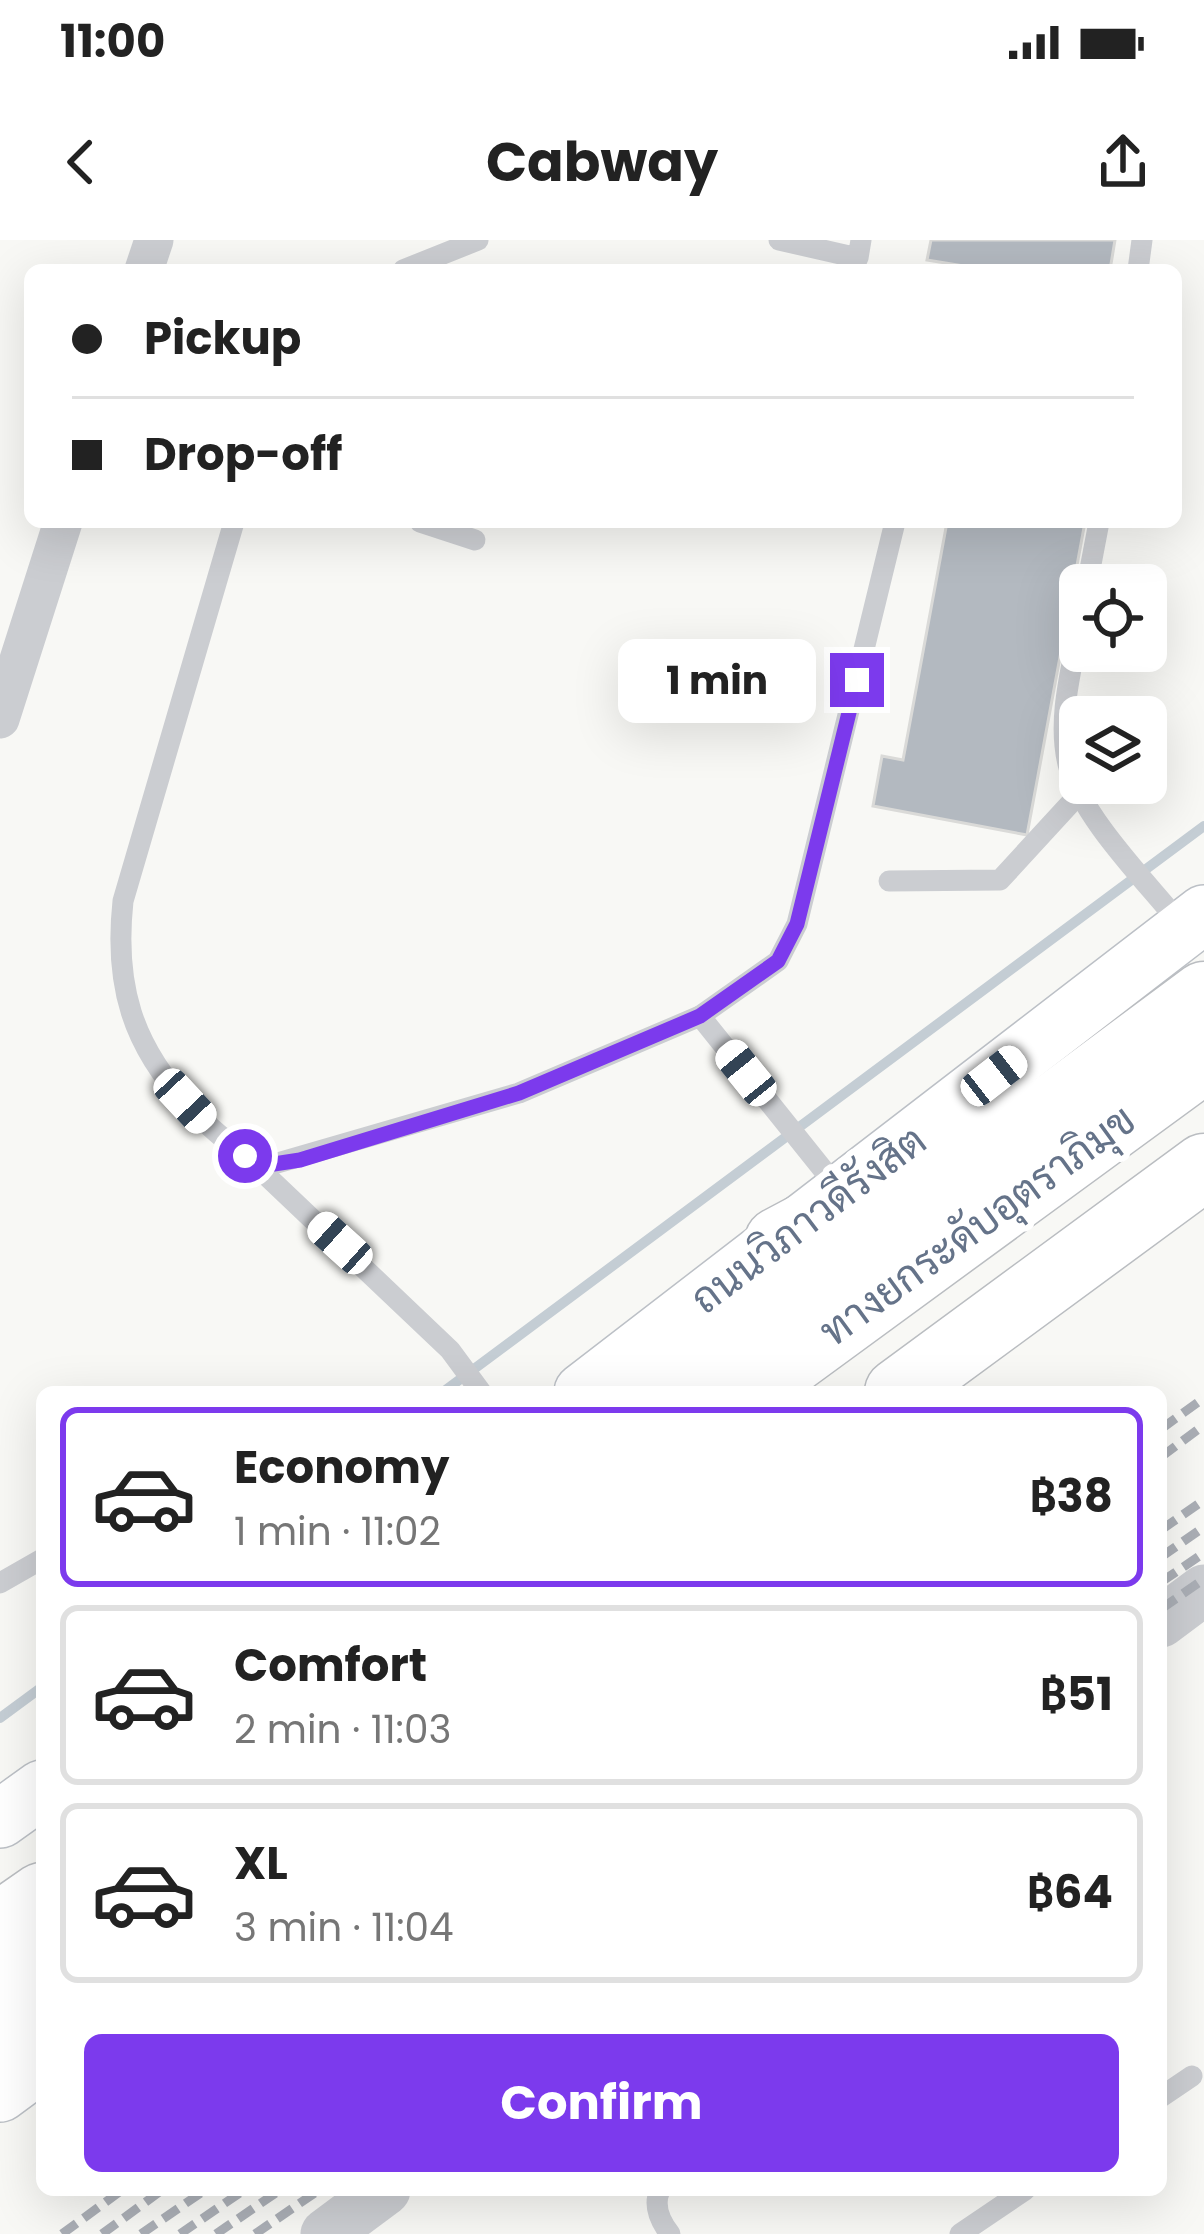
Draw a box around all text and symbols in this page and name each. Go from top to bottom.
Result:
text: 11:00 [60,10,165,73]
text: Cabway [486,124,718,200]
icon: back [48,129,114,195]
icon: share [1090,129,1156,195]
text: Pickup [144,307,301,370]
text: Drop-off [144,423,342,486]
map controls [1059,564,1167,804]
button: locate [1059,564,1167,672]
callout: 1 min [617,638,815,722]
text: 1 min [666,653,768,708]
route end [830,653,884,707]
button: layers [1059,696,1167,804]
car [709,1034,783,1112]
car [955,1040,1033,1112]
car [147,1062,223,1140]
street label: ทางยกระดับอุตราภิมุข [807,1091,1147,1360]
street label: ถนนวิภาวดีรังสิต [678,1111,938,1328]
route start [218,1129,272,1183]
car [301,1206,379,1280]
text: Economy [234,1436,449,1499]
icon: car [90,1443,198,1551]
text: ฿38 [1029,1465,1113,1528]
text: 1 min · 11:02 [234,1504,441,1559]
text: Comfort [234,1634,427,1697]
icon: car [90,1641,198,1749]
text: ฿51 [1040,1663,1113,1726]
text: 2 min · 11:03 [234,1702,451,1757]
text: XL [234,1832,288,1895]
icon: car [90,1839,198,1947]
text: ฿64 [1027,1861,1113,1924]
text: 3 min · 11:04 [234,1900,454,1955]
button: Confirm [84,2034,1119,2172]

